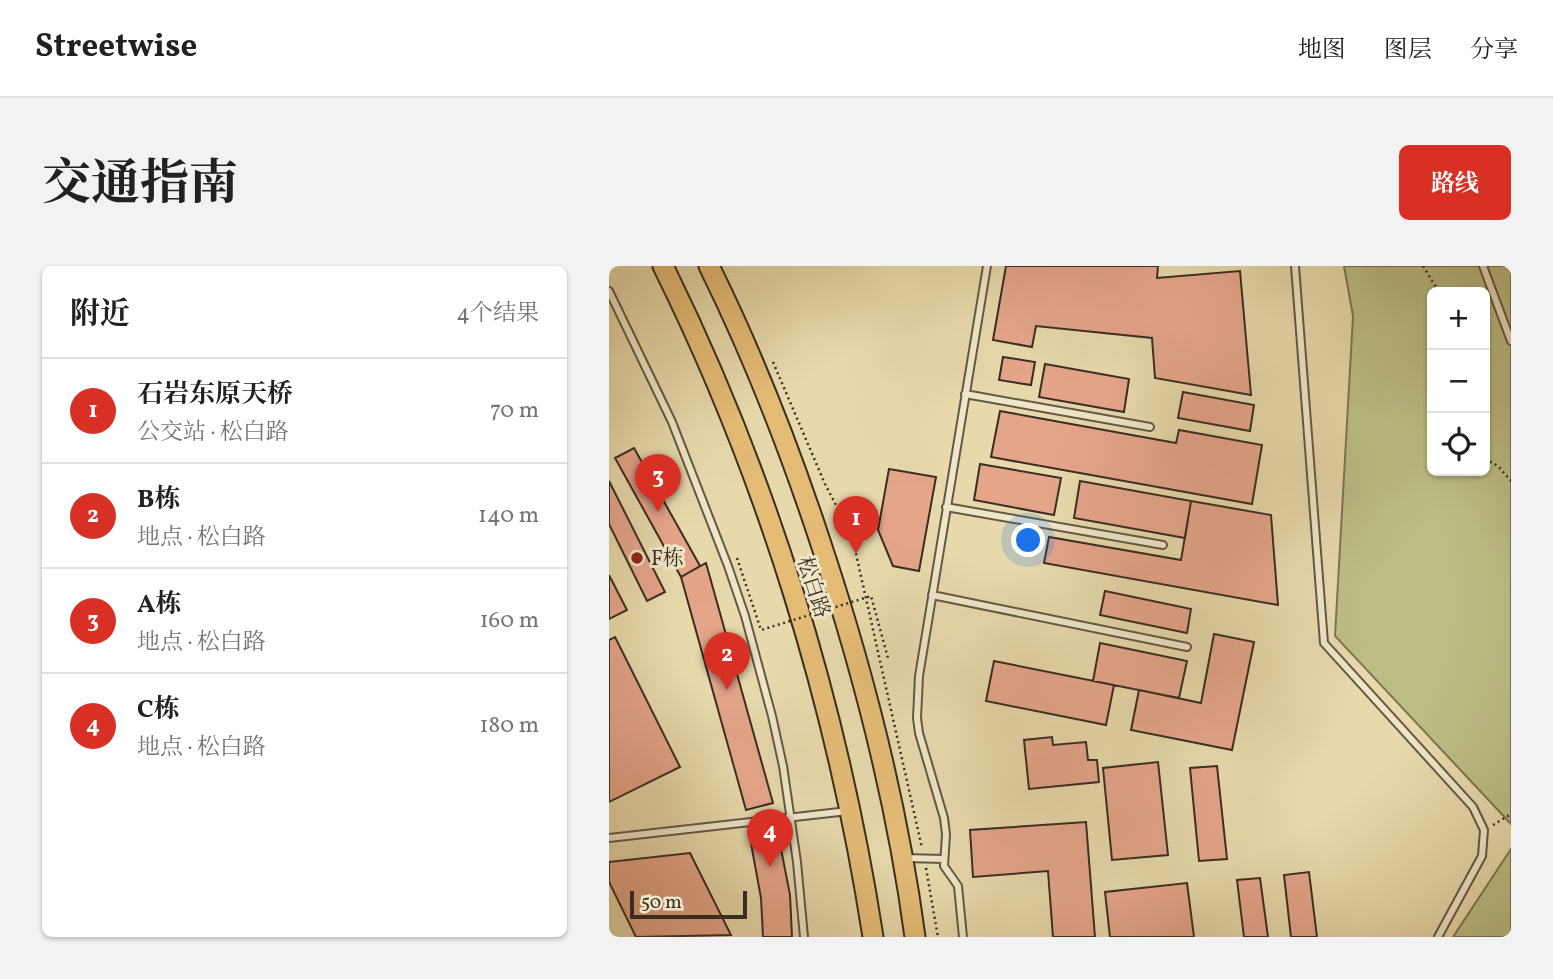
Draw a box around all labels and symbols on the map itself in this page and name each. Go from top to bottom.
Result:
pin: 3 [635,454,681,512]
pin: 1 [833,496,879,554]
your location [1011,523,1045,557]
place label: F栋 [651,545,684,574]
marker: F栋 [629,550,645,566]
street label: 松白路 [789,553,836,622]
pin: 2 [704,632,750,690]
pin: 4 [747,809,793,867]
scale bar [630,888,747,920]

